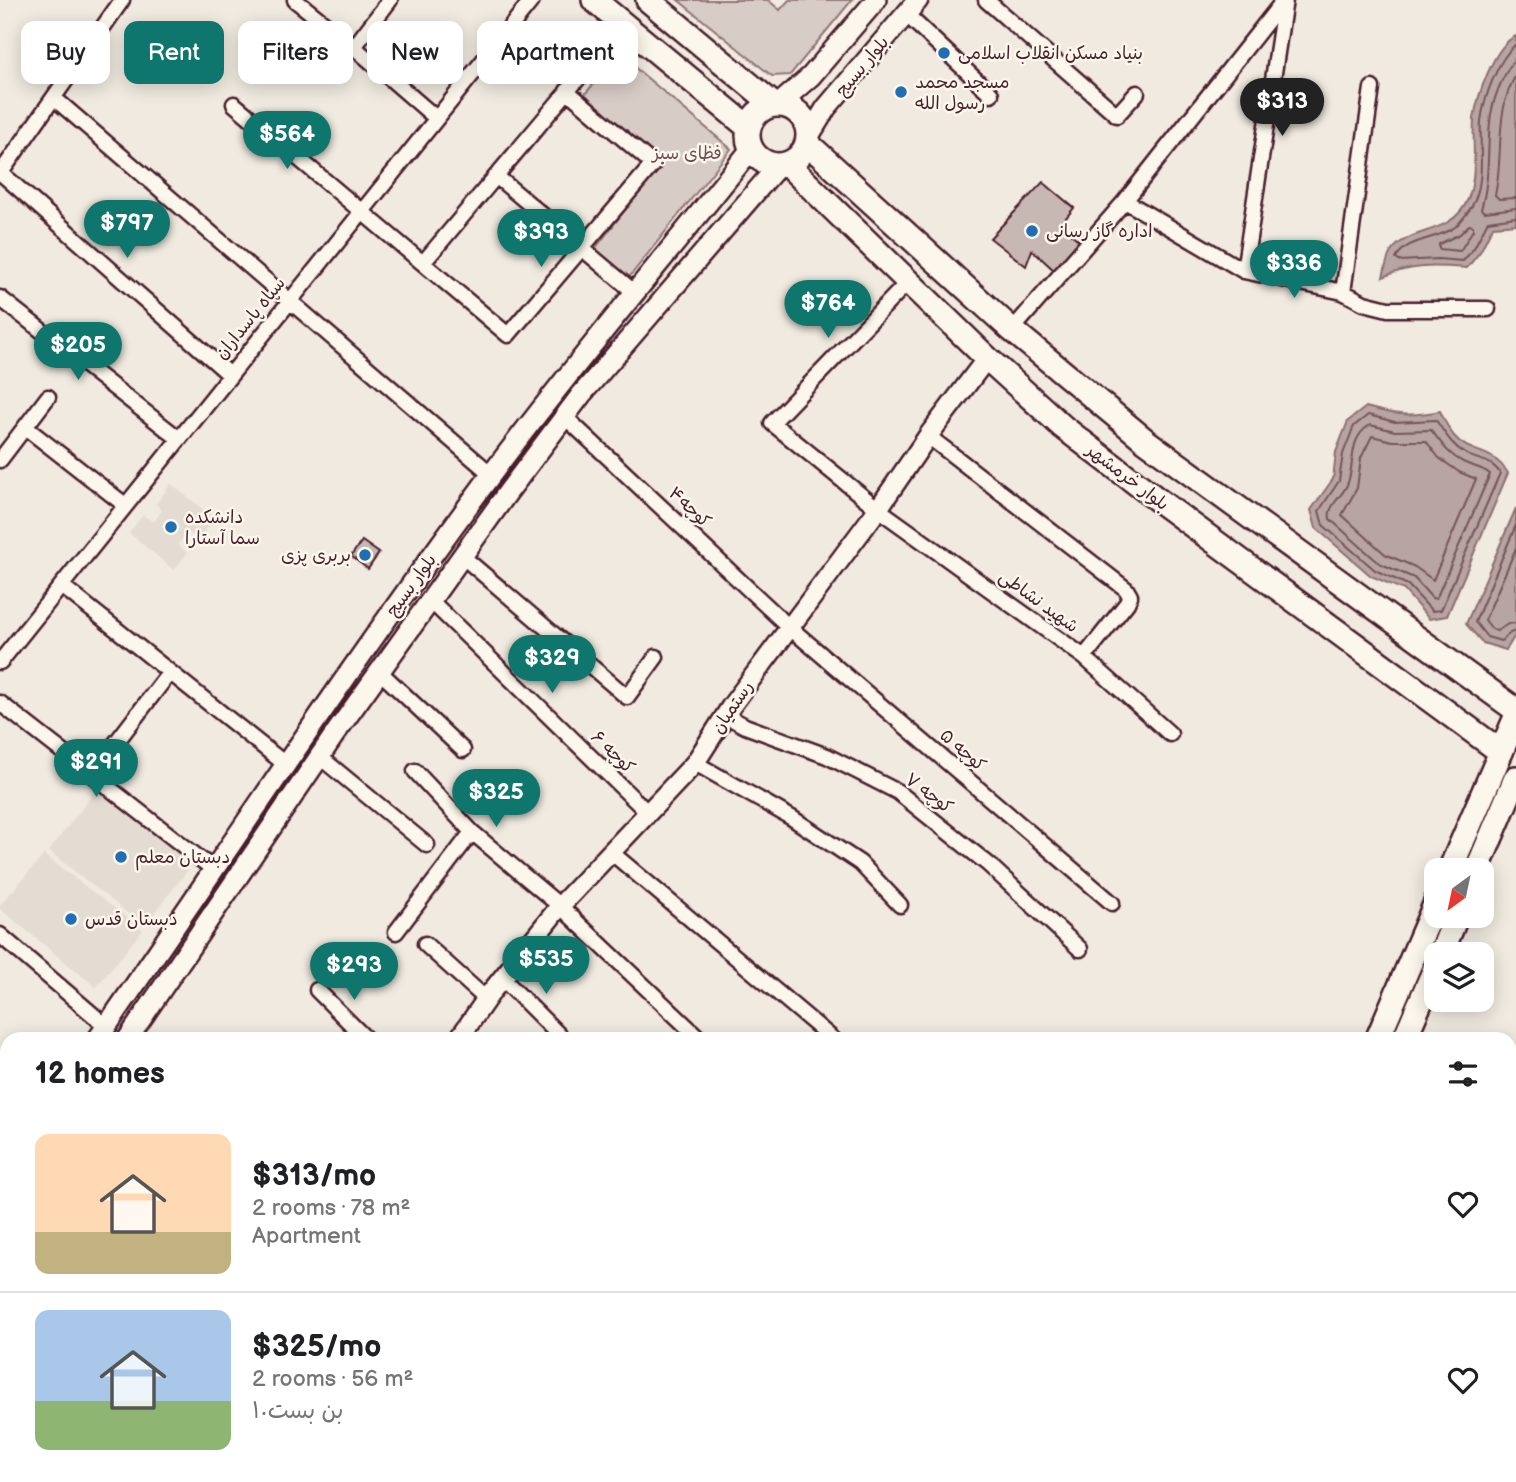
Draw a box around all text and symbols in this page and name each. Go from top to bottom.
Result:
chip: Buy [21,21,110,84]
chip: Rent [124,21,224,84]
chip: Filters [238,21,353,84]
chip: New [367,21,463,84]
chip: Apartment [477,21,638,84]
street label: بلوار بسیج [831,32,894,101]
place label: بنیاد مسکن انقلاب اسلامی [958,43,1143,64]
marker: بنیاد مسکن انقلاب اسلامی [936,45,952,61]
place label: مسجد محمد رسول الله [915,72,1010,114]
pin: $313 [1241,78,1323,138]
marker: مسجد محمد رسول الله [893,84,909,100]
text: $313 [1256,87,1308,115]
pin: $564 [246,111,328,171]
text: $564 [259,120,315,148]
park label: فظای سبز [650,143,722,164]
pin: $797 [86,201,168,260]
text: $797 [100,209,154,237]
pin: $393 [500,210,582,269]
text: $393 [513,218,569,246]
place label: اداره گاز رسانی [1046,221,1153,242]
marker: اداره گاز رسانی [1024,223,1040,239]
pin: $336 [1253,240,1335,300]
text: $336 [1266,249,1322,277]
street label: سپاه پاسداران [211,273,291,364]
pin: $764 [787,280,869,340]
text: $764 [800,289,856,317]
pin: $205 [37,322,119,382]
text: $205 [50,331,106,359]
street label: بلوار خرمشهر [1081,439,1173,515]
street label: کوچه۴ [663,483,715,533]
place label: دانشکده سما آستارا [185,507,260,549]
marker: دانشکده سما آستارا [163,519,179,535]
place label: بربری پزی [281,545,351,567]
marker: بربری پزی [357,547,373,563]
street label: بلوار بسیج [382,550,442,621]
street label: شهید نشاطی [995,566,1082,637]
pin: $329 [511,636,593,695]
text: $329 [524,644,580,672]
street label: رستمیان [707,677,758,738]
street label: کوچه ۵ [935,725,990,777]
street label: کوچه ۶ [586,727,639,779]
pin: $291 [55,740,137,799]
text: $291 [70,748,122,776]
street label: کوچه ۷ [900,769,957,819]
pin: $325 [455,770,537,829]
text: $325 [468,778,524,806]
place label: دبستان معلم [135,847,230,871]
marker: دبستان معلم [113,849,129,865]
north arrow [1424,858,1494,928]
map controls [1424,858,1494,1012]
place label: دبستان قدس [85,909,178,930]
marker: دبستان قدس [63,911,79,927]
pin: $535 [505,936,587,996]
pin: $293 [313,942,395,1002]
button: layers [1424,942,1494,1012]
text: $535 [518,945,574,973]
text: $293 [326,951,382,979]
icon: filters [1444,1055,1482,1093]
text: 12 homes [35,1056,165,1092]
text: $313/mo [252,1158,376,1194]
icon: home [91,1162,175,1246]
icon: heart [1444,1185,1482,1223]
text: 2 rooms · 78 m² [252,1194,410,1222]
text: Apartment [252,1222,361,1250]
text: $325/mo [252,1329,381,1365]
icon: home [91,1338,175,1422]
icon: heart [1444,1361,1482,1399]
text: 2 rooms · 56 m² [252,1365,414,1393]
text: بن بست۱۰ [252,1397,343,1425]

